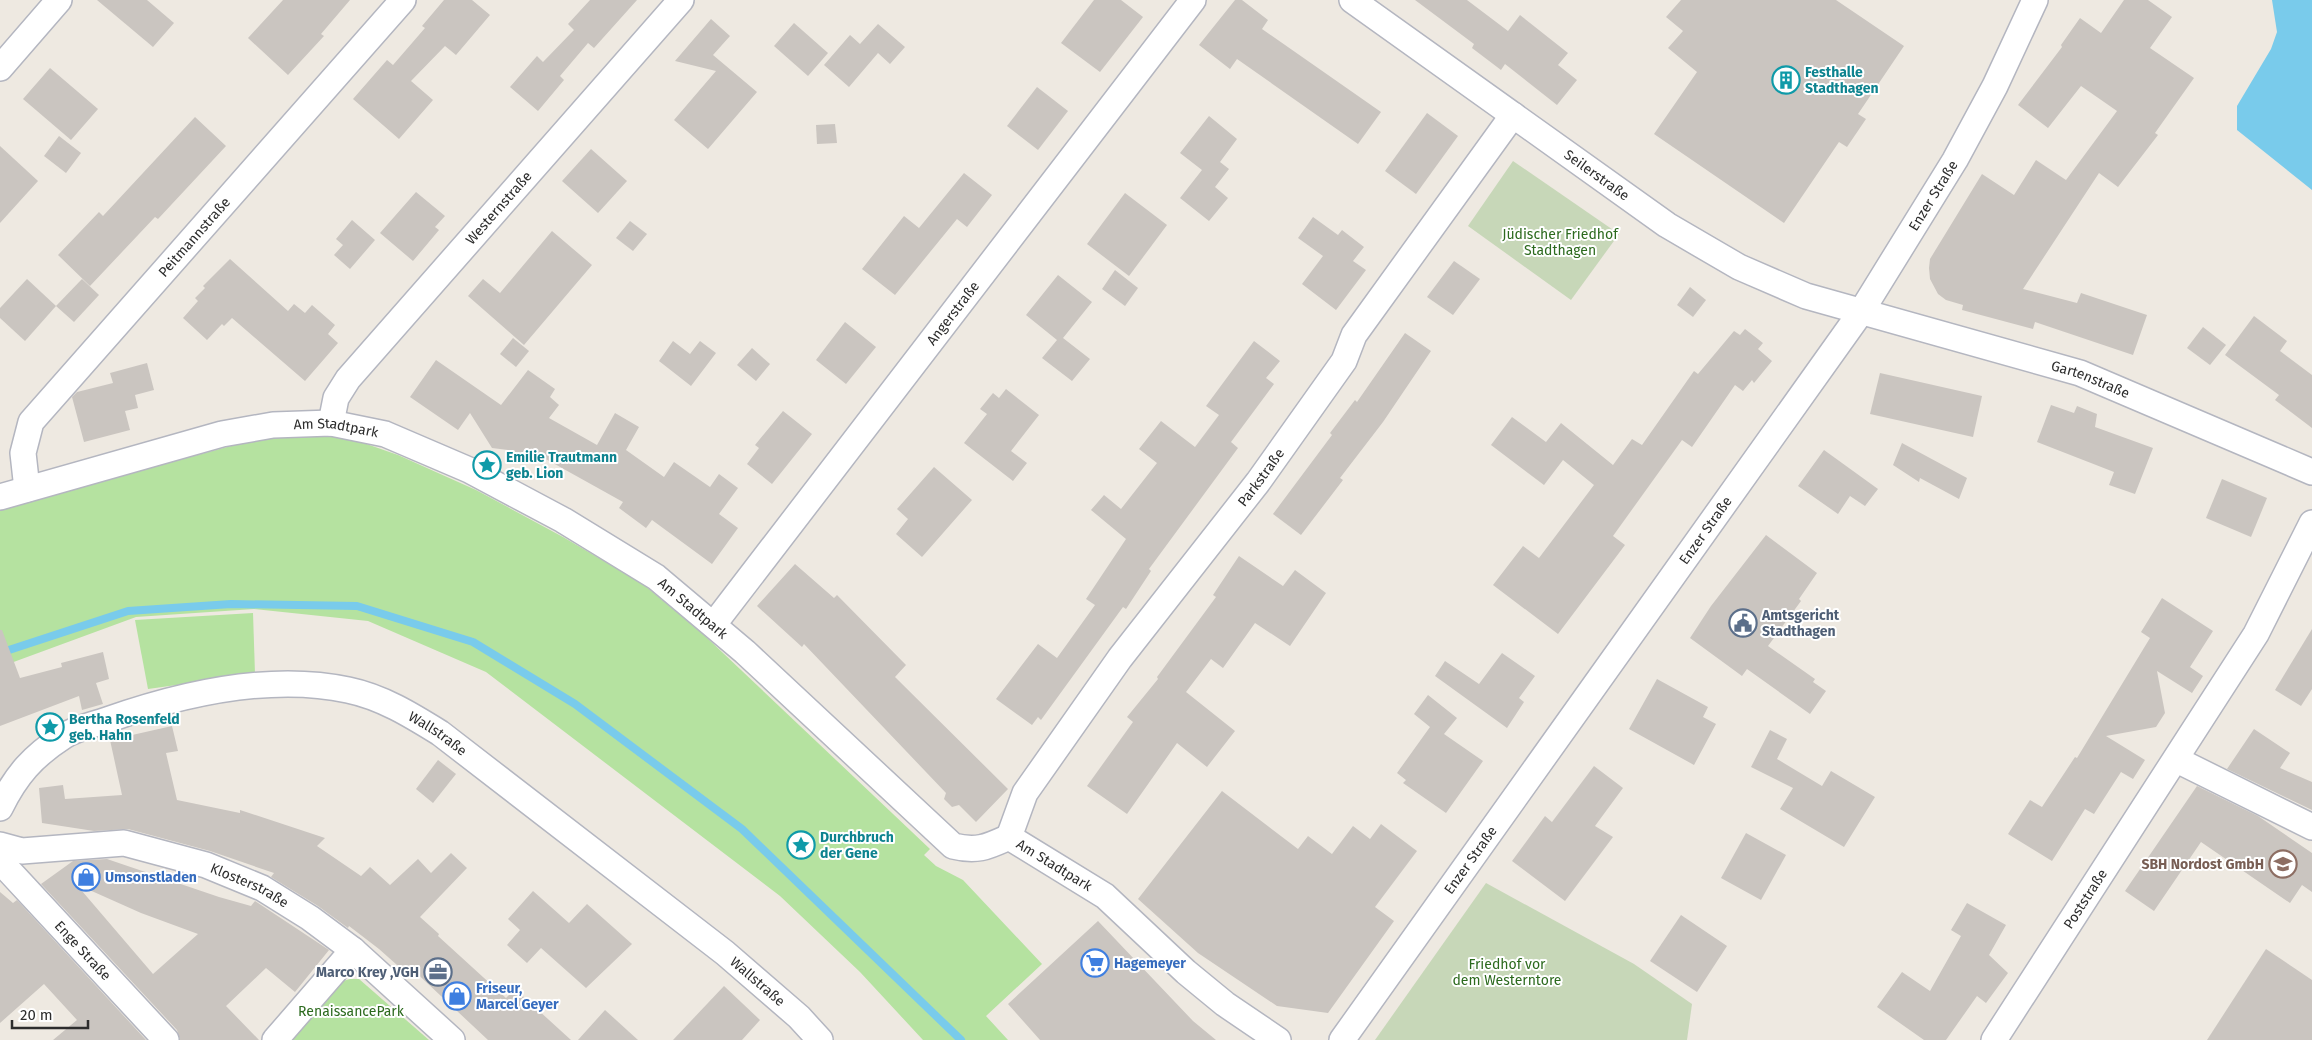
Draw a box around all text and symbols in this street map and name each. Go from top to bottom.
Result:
place label: Festhalle Stadthagen [1805,64,1879,97]
building icon: Festhalle Stadthagen [1771,65,1801,95]
street label: Seilerstraße [1561,146,1633,204]
street label: Enzer Straße [1905,157,1962,234]
street label: Westernstraße [462,168,536,248]
street label: Peitmannstraße [155,194,234,281]
park label: Jüdischer Friedhof Stadthagen [1502,226,1619,259]
street label: Angerstraße [923,278,983,349]
street label: Gartenstraße [2049,357,2132,402]
street label: Am Stadtpark [293,415,381,442]
street label: Parkstraße [1234,445,1288,510]
place label: Emilie Trautmann geb. Lion [506,449,617,482]
place icon: Emilie Trautmann geb. Lion [472,450,502,480]
street label: Enzer Straße [1676,493,1736,568]
street label: Am Stadtpark [654,574,732,643]
place label: Amtsgericht Stadthagen [1761,607,1840,640]
public building icon: Amtsgericht Stadthagen [1728,608,1758,638]
street label: Wallstraße [405,708,470,760]
place label: Bertha Rosenfeld geb. Hahn [69,711,180,744]
place icon: Bertha Rosenfeld geb. Hahn [35,712,65,742]
street label: Enzer Straße [1441,823,1501,898]
place label: Durchbruch der Gene [820,829,894,862]
place icon: Durchbruch der Gene [786,830,816,860]
street label: Am Stadtpark [1013,836,1096,895]
school or university icon: SBH Nordost GmbH [2268,849,2298,879]
place label: SBH Nordost GmbH [2141,856,2264,873]
street label: Klosterstraße [208,860,292,911]
shop icon: Umsonstladen [71,862,101,892]
street label: Poststraße [2060,866,2111,932]
place label: Umsonstladen [105,869,197,886]
street label: Enge Straße [51,917,114,984]
supermarket icon: Hagemeyer [1080,948,1110,978]
street label: Wallstraße [726,953,788,1010]
place label: Hagemeyer [1114,955,1186,972]
park label: Friedhof vor dem Westerntore [1452,956,1562,989]
office icon: Marco Krey ,VGH [423,957,453,987]
place label: Marco Krey ,VGH [316,964,419,981]
place label: Friseur, Marcel Geyer [476,980,559,1013]
shop icon: Friseur, Marcel Geyer [442,981,472,1011]
scale bar [12,998,89,1030]
park label: RenaissancePark [298,1003,405,1020]
text: 20 m [20,1006,53,1024]

